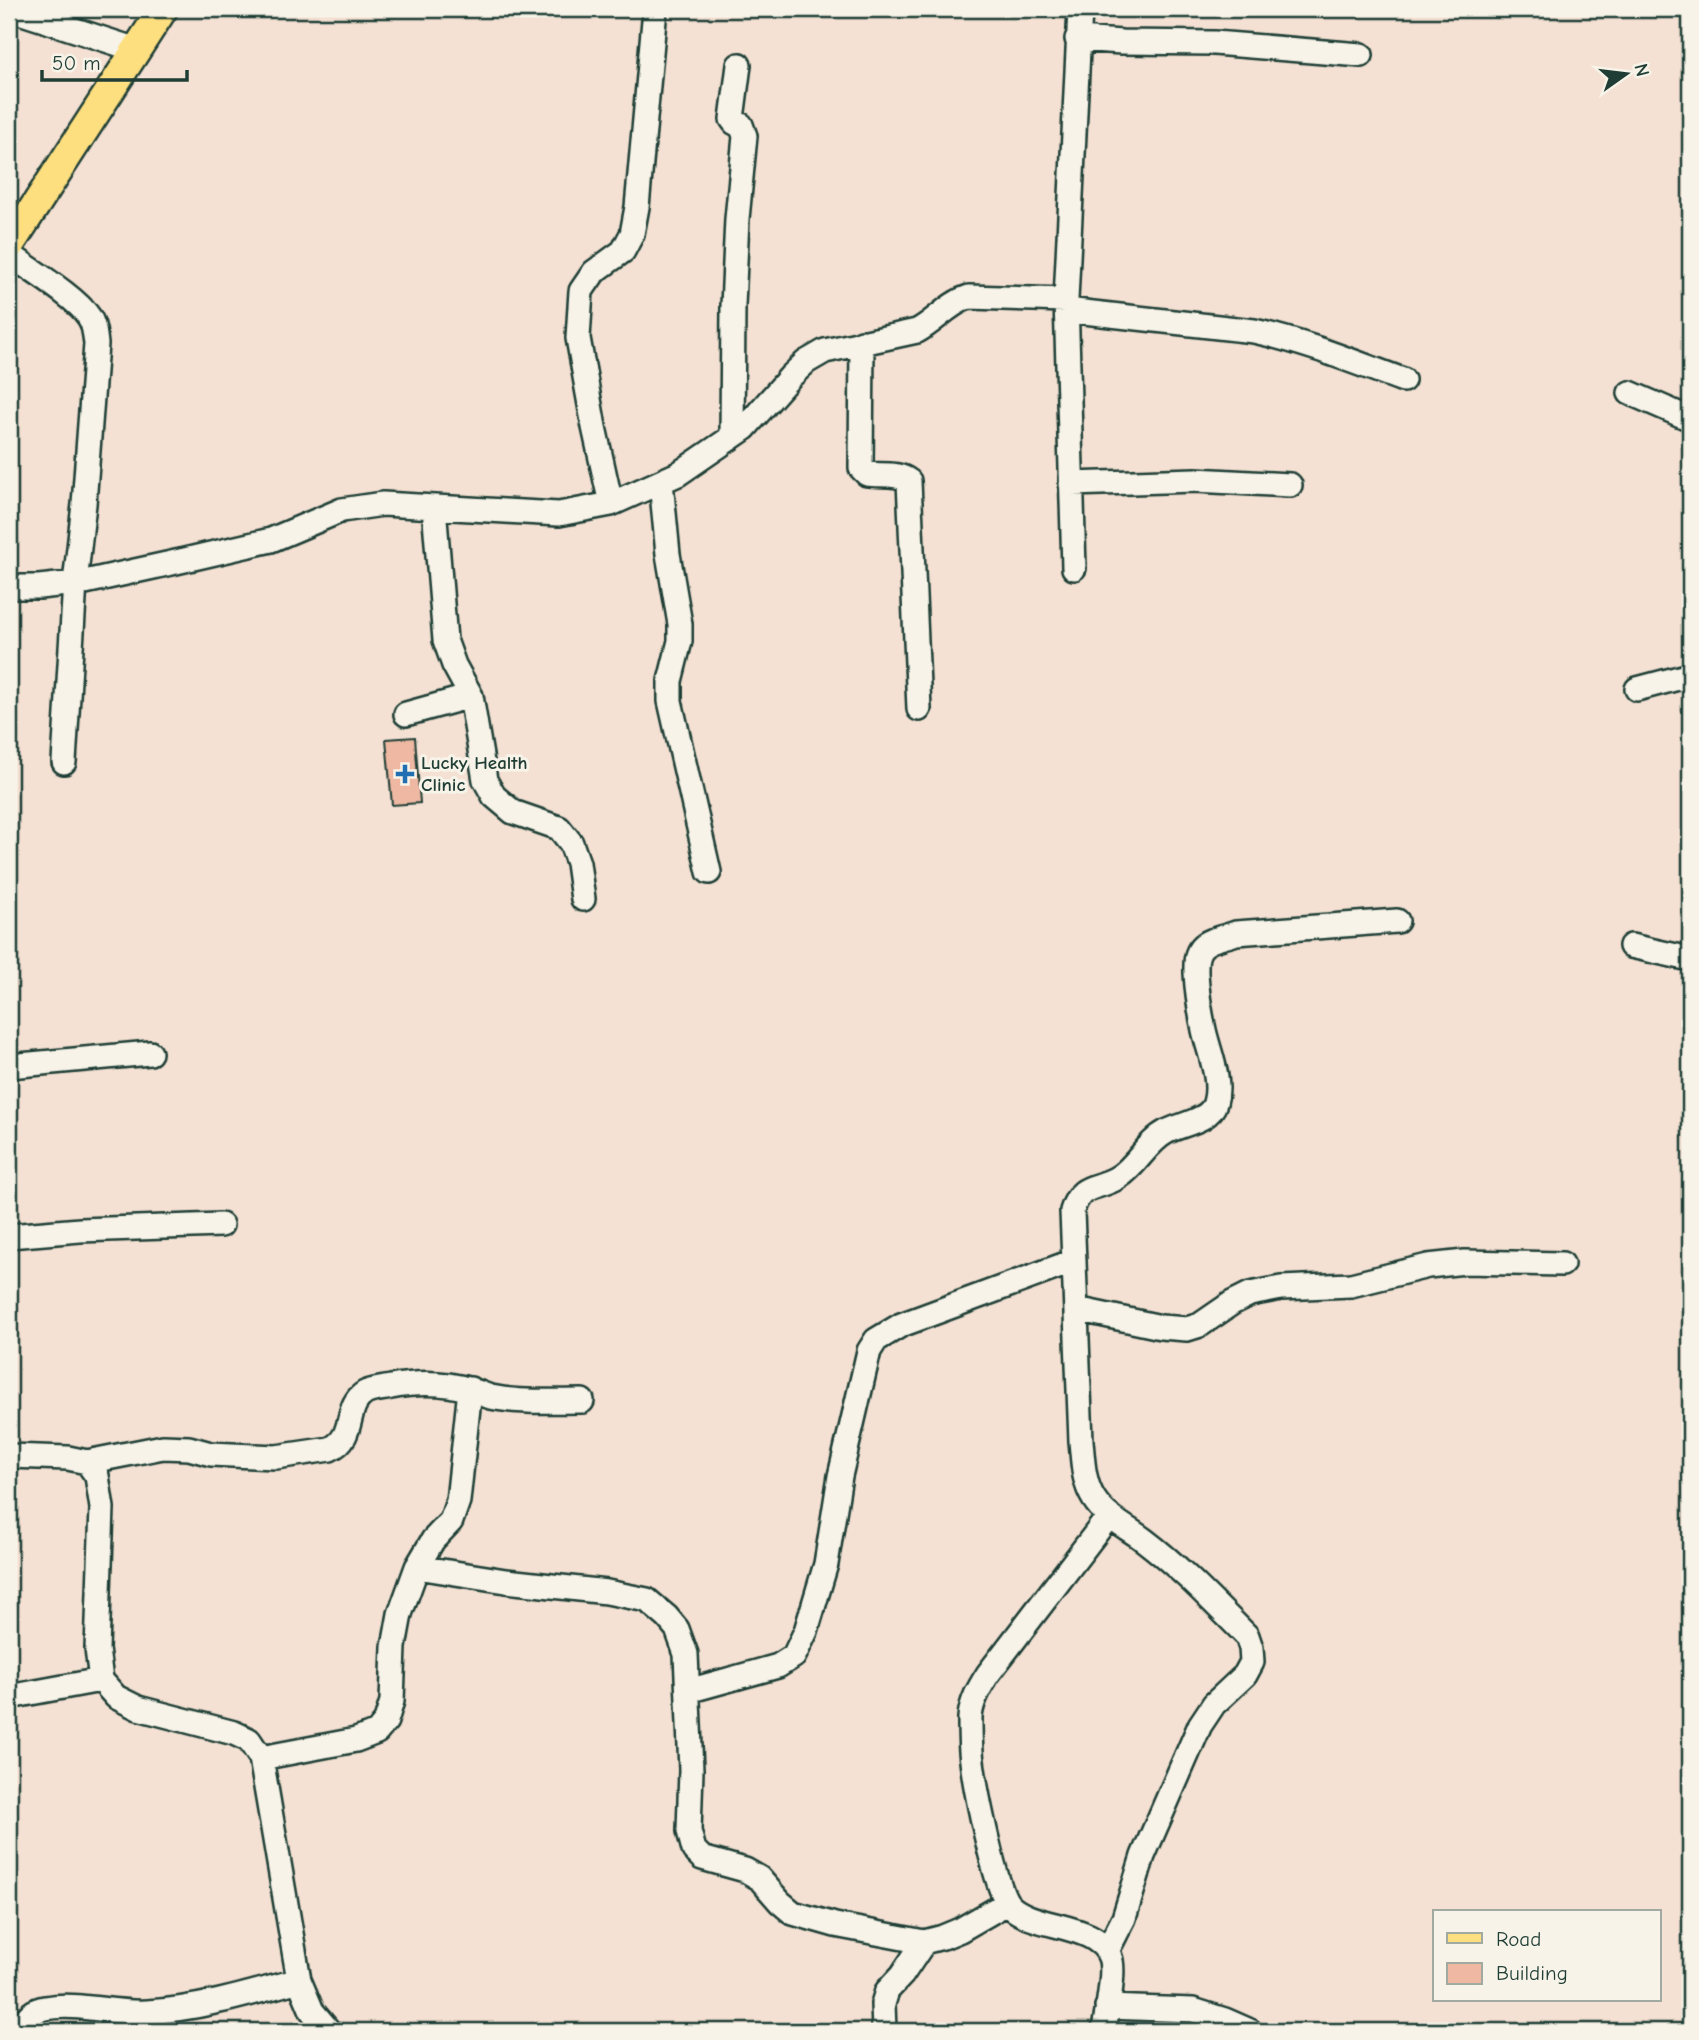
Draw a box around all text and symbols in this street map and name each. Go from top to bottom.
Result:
scale bar [42,38,187,82]
north arrow [1590,38,1660,108]
text: 50 m [52,51,101,75]
text: N [1629,61,1654,79]
place label: Lucky Health Clinic [421,752,528,796]
marker: Lucky Health Clinic [395,764,415,784]
legend [1433,1910,1660,2002]
text: Road [1496,1927,1541,1951]
text: Building [1496,1961,1568,1985]

